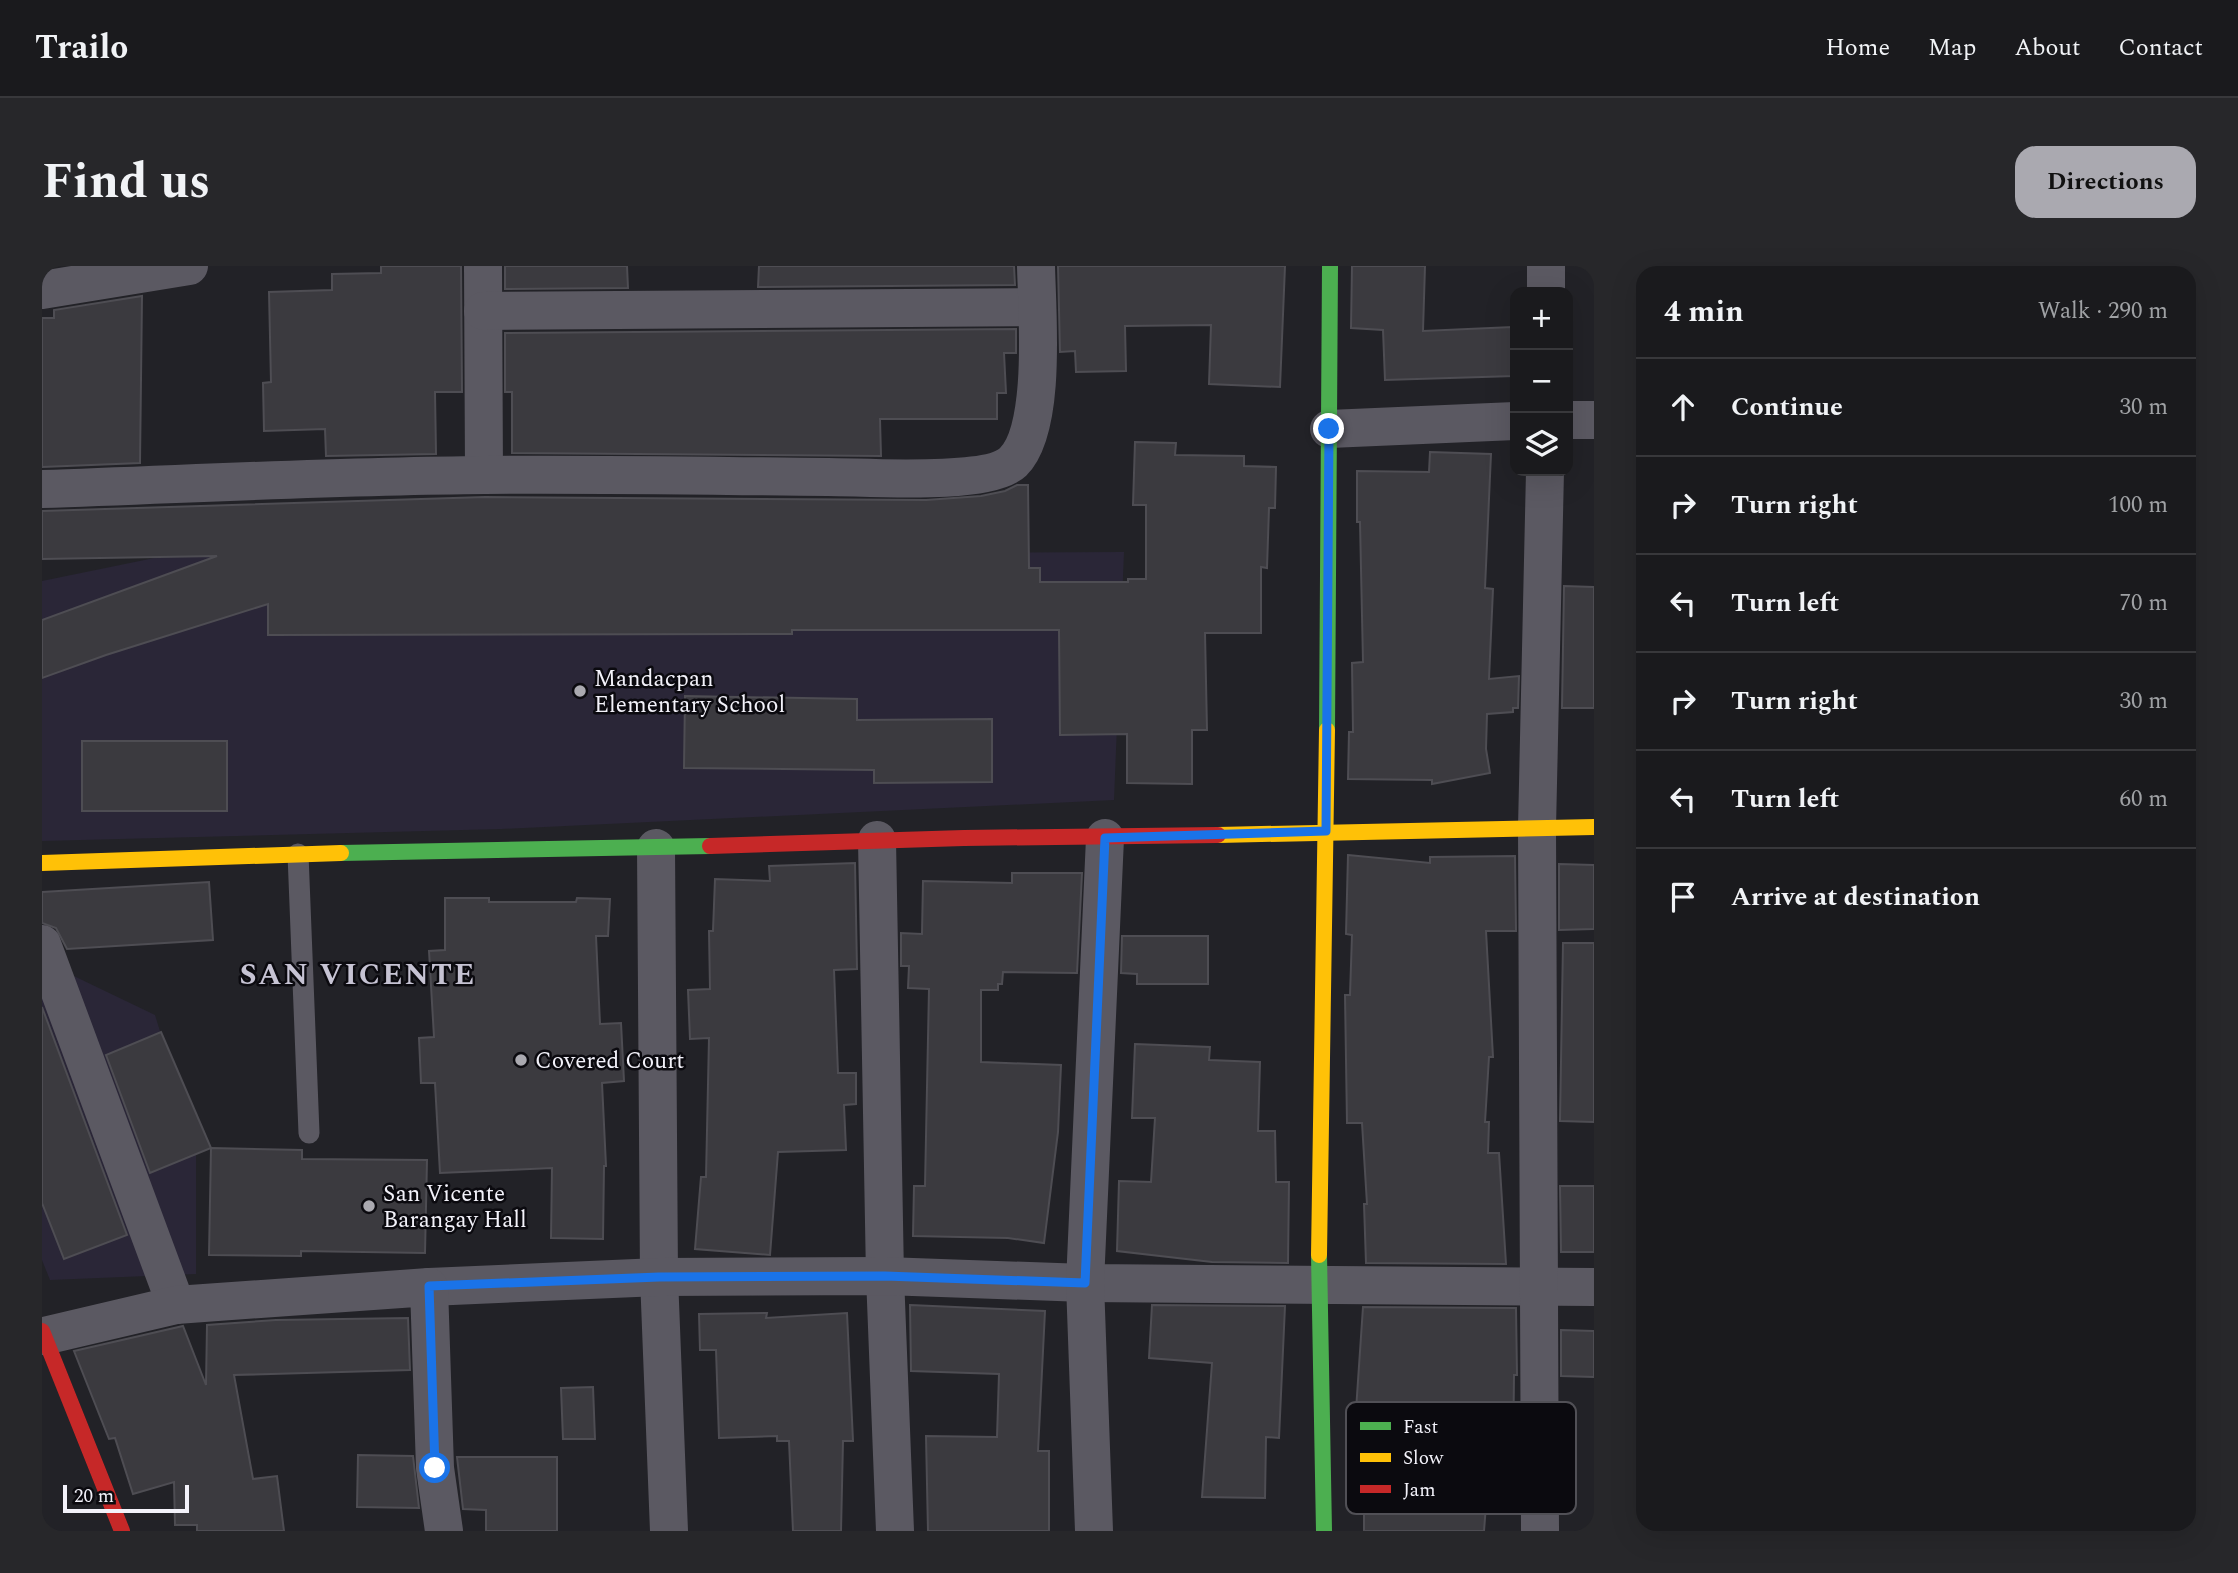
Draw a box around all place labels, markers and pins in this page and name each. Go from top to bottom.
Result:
place label: Mandacpan Elementary School [594,662,785,723]
marker: Mandacpan Elementary School [572,683,588,699]
place label: Covered Court [535,1044,684,1079]
marker: Covered Court [513,1052,529,1068]
place label: San Vicente Barangay Hall [383,1177,527,1238]
marker: San Vicente Barangay Hall [361,1198,377,1214]

